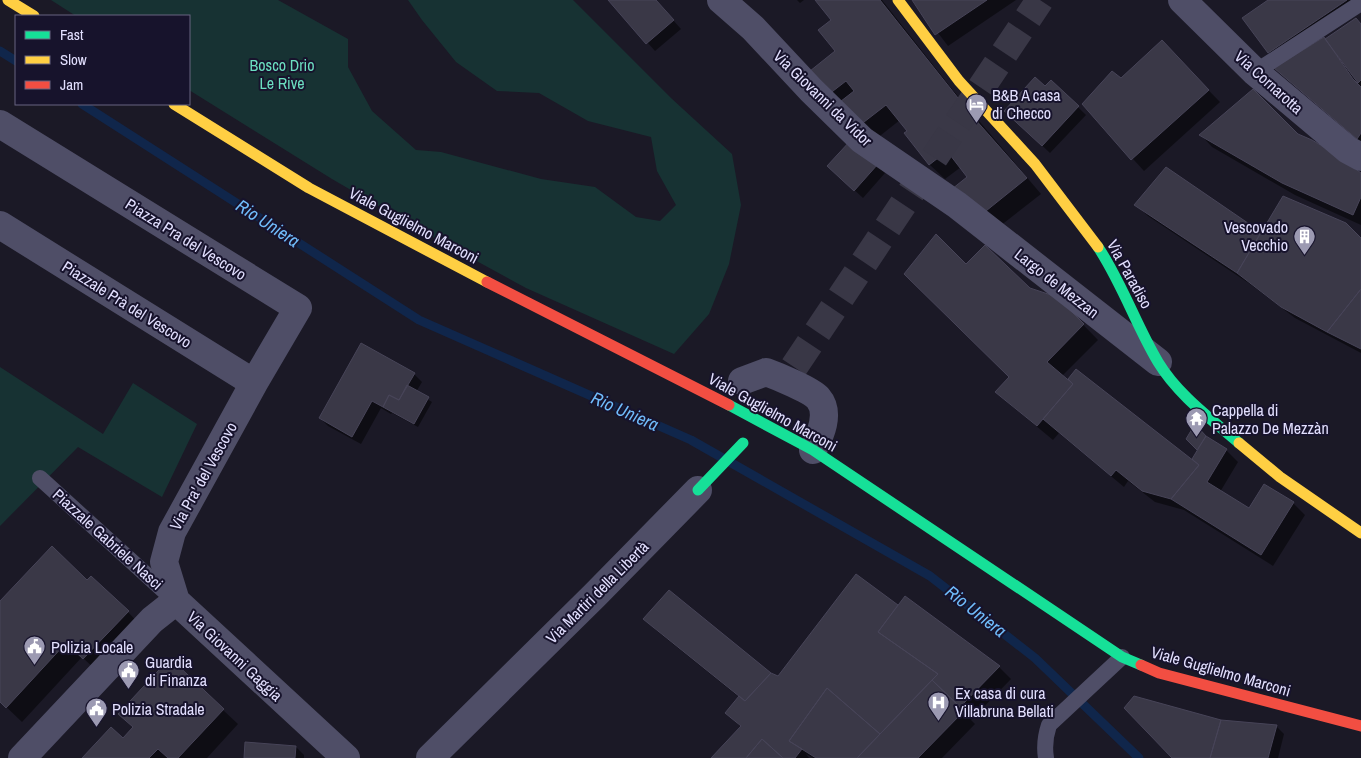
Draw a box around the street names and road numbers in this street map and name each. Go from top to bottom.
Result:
street label: Via Giovanni da Vidor [769,45,878,151]
street label: Via Cornarotta [1230,45,1309,119]
street label: Viale Guglielmo Marconi [345,181,483,269]
street label: Piazza Pra del Vescovo [121,193,251,285]
street label: Via Paradiso [1102,236,1158,312]
street label: Largo de Mezzan [1010,243,1104,323]
street label: Piazzale Prà del Vescovo [58,255,196,353]
street label: Viale Guglielmo Marconi [705,367,841,457]
street label: Via Pra' del Vescovo [164,418,242,534]
street label: Piazzale Gabriele Nasci [48,483,168,595]
street label: Via Martiri della Libertà [541,535,654,648]
street label: Via Giovanni Gaggia [182,606,288,706]
street label: Viale Guglielmo Marconi [1149,641,1293,701]

